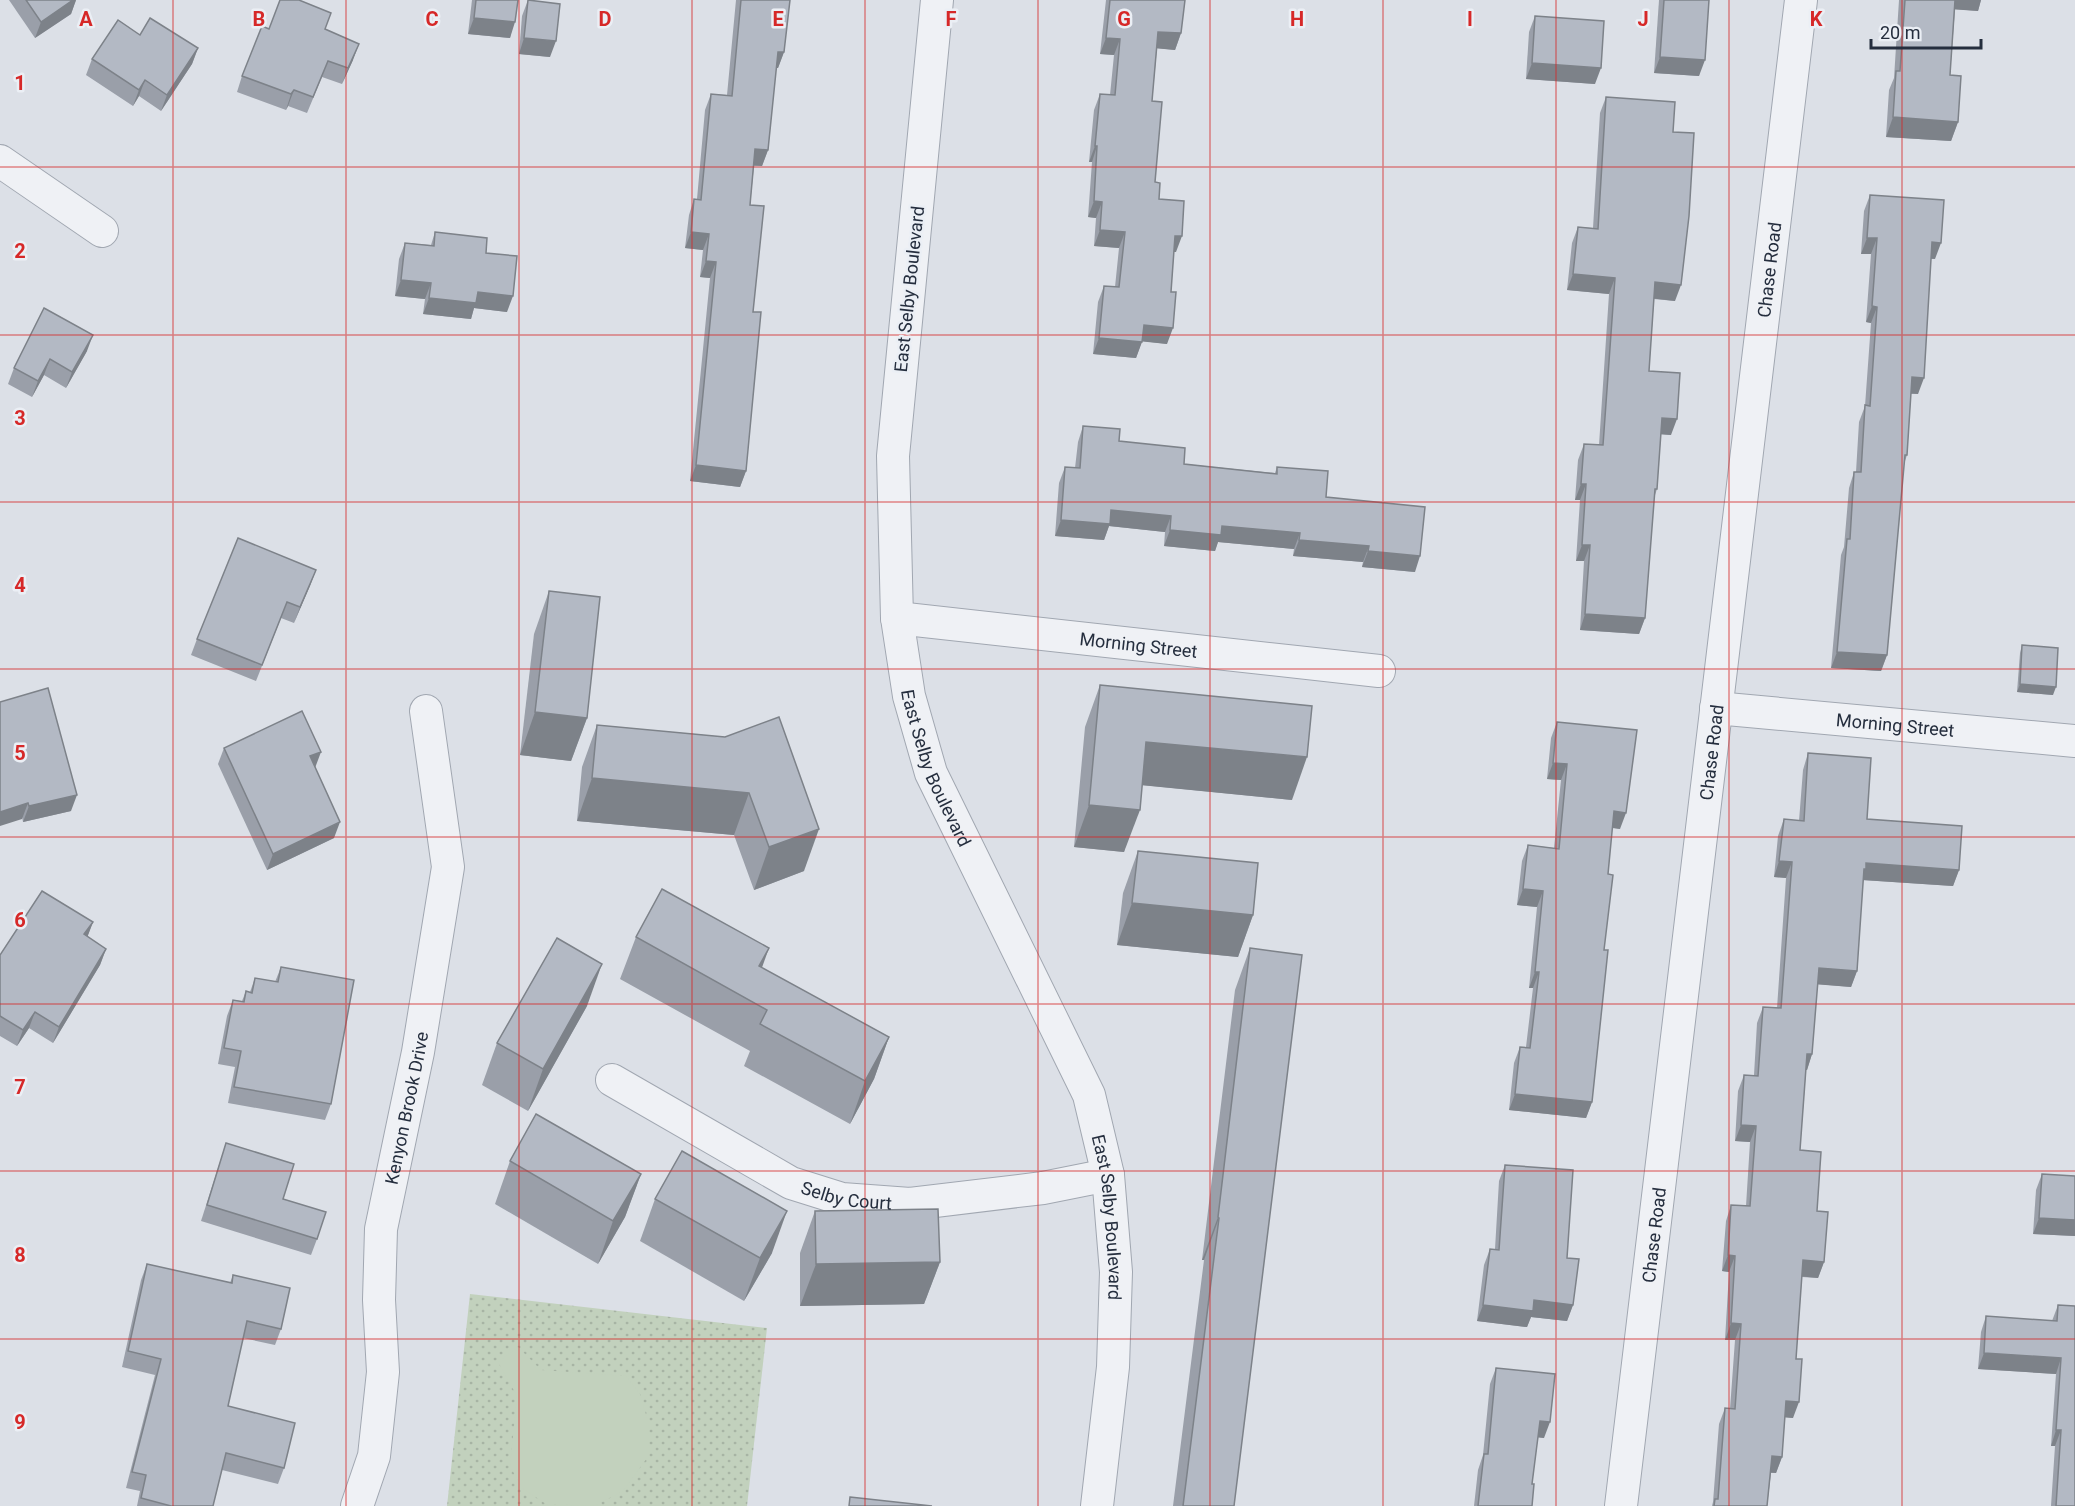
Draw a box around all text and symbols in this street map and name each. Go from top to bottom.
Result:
text: A [79,7,93,31]
text: B [253,7,265,31]
text: C [425,7,439,31]
text: D [599,7,612,31]
text: E [772,7,784,31]
text: F [946,7,957,31]
text: G [1117,7,1131,31]
text: H [1290,7,1304,31]
text: I [1467,7,1473,31]
text: J [1637,7,1649,31]
text: K [1810,7,1823,31]
scale bar [1871,12,1980,50]
text: 20 m [1880,22,1920,43]
text: 1 [14,71,26,95]
street label: East Selby Boulevard [890,205,928,373]
street label: Chase Road [1753,221,1785,319]
text: 2 [14,239,26,263]
text: 3 [14,406,26,430]
text: 4 [14,573,26,597]
street label: Morning Street [1079,628,1199,661]
street label: East Selby Boulevard [898,688,976,850]
street label: Chase Road [1695,703,1727,801]
street label: Morning Street [1835,709,1955,740]
text: 5 [14,741,26,765]
text: 6 [14,908,26,932]
street label: Kenyon Brook Drive [380,1030,432,1186]
text: 7 [14,1075,26,1099]
street label: East Selby Boulevard [1088,1132,1127,1300]
street label: Selby Court [799,1176,893,1213]
street label: Chase Road [1637,1186,1670,1284]
text: 8 [14,1243,26,1267]
text: 9 [14,1410,26,1434]

